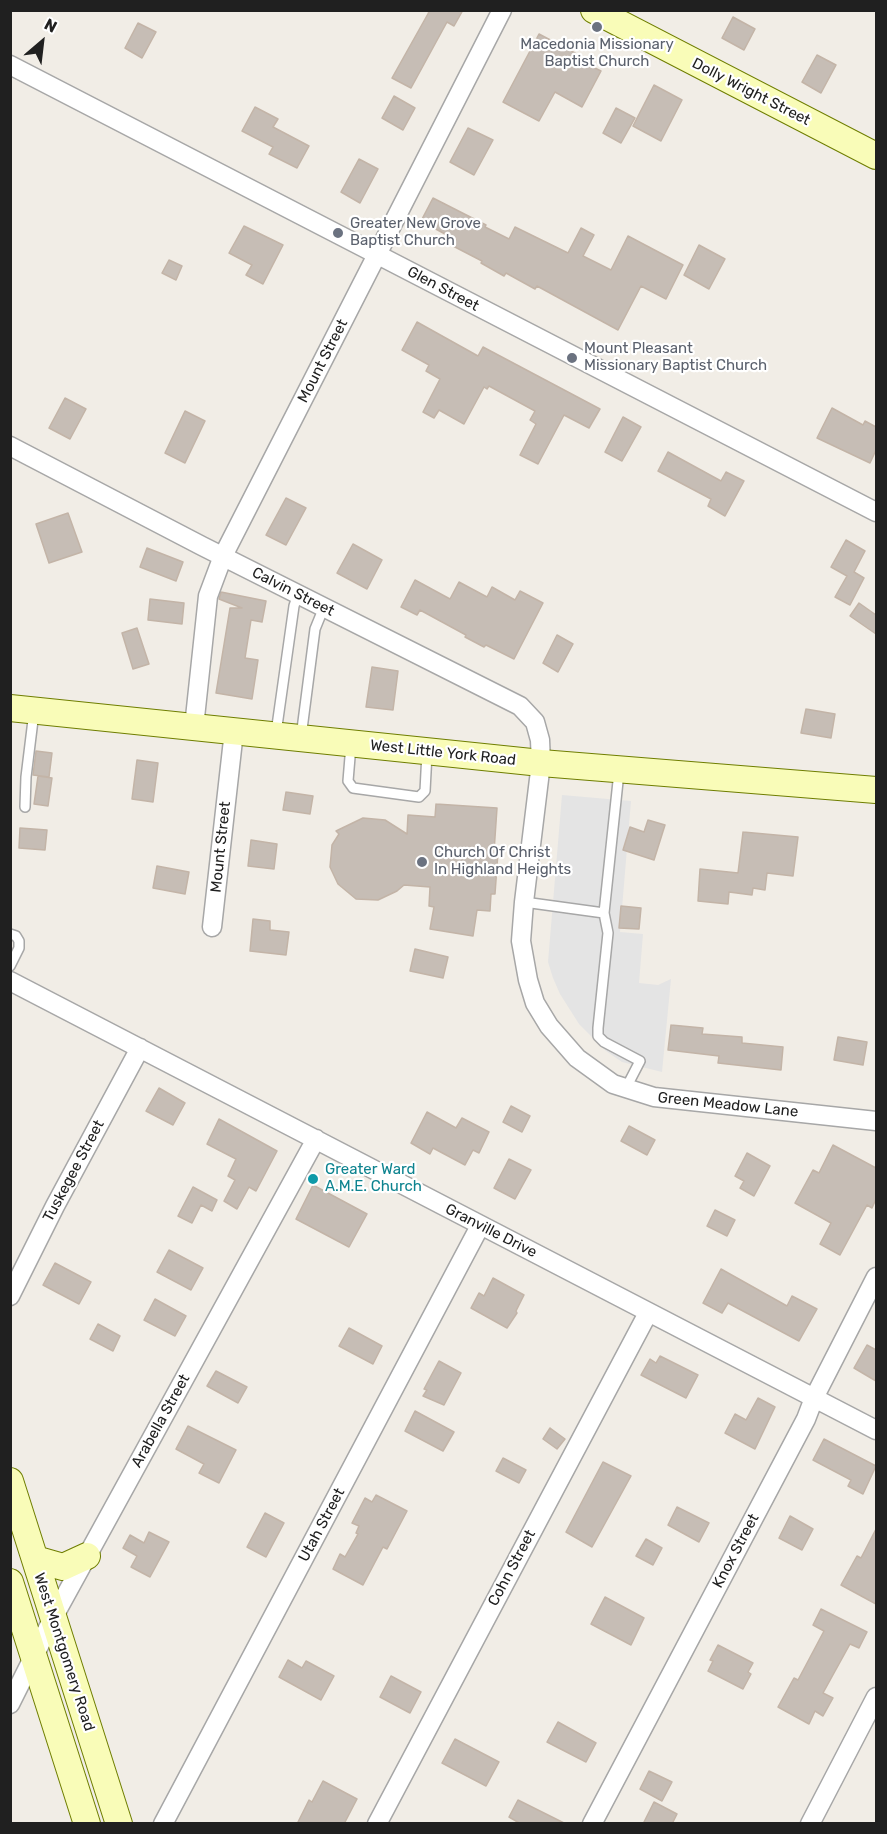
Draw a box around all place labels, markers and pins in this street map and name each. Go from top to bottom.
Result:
marker: Macedonia Missionary Baptist Church [590,20,604,34]
place label: Macedonia Missionary Baptist Church [520,36,674,71]
place label: Greater New Grove Baptist Church [350,215,481,250]
marker: Greater New Grove Baptist Church [331,226,345,240]
place label: Mount Pleasant Missionary Baptist Church [584,340,767,375]
marker: Mount Pleasant Missionary Baptist Church [565,351,579,365]
place label: Church Of Christ In Highland Heights [434,844,571,879]
marker: Church Of Christ In Highland Heights [415,855,429,869]
place label: Greater Ward A.M.E. Church [325,1161,422,1196]
marker: Greater Ward A.M.E. Church [306,1172,320,1186]

